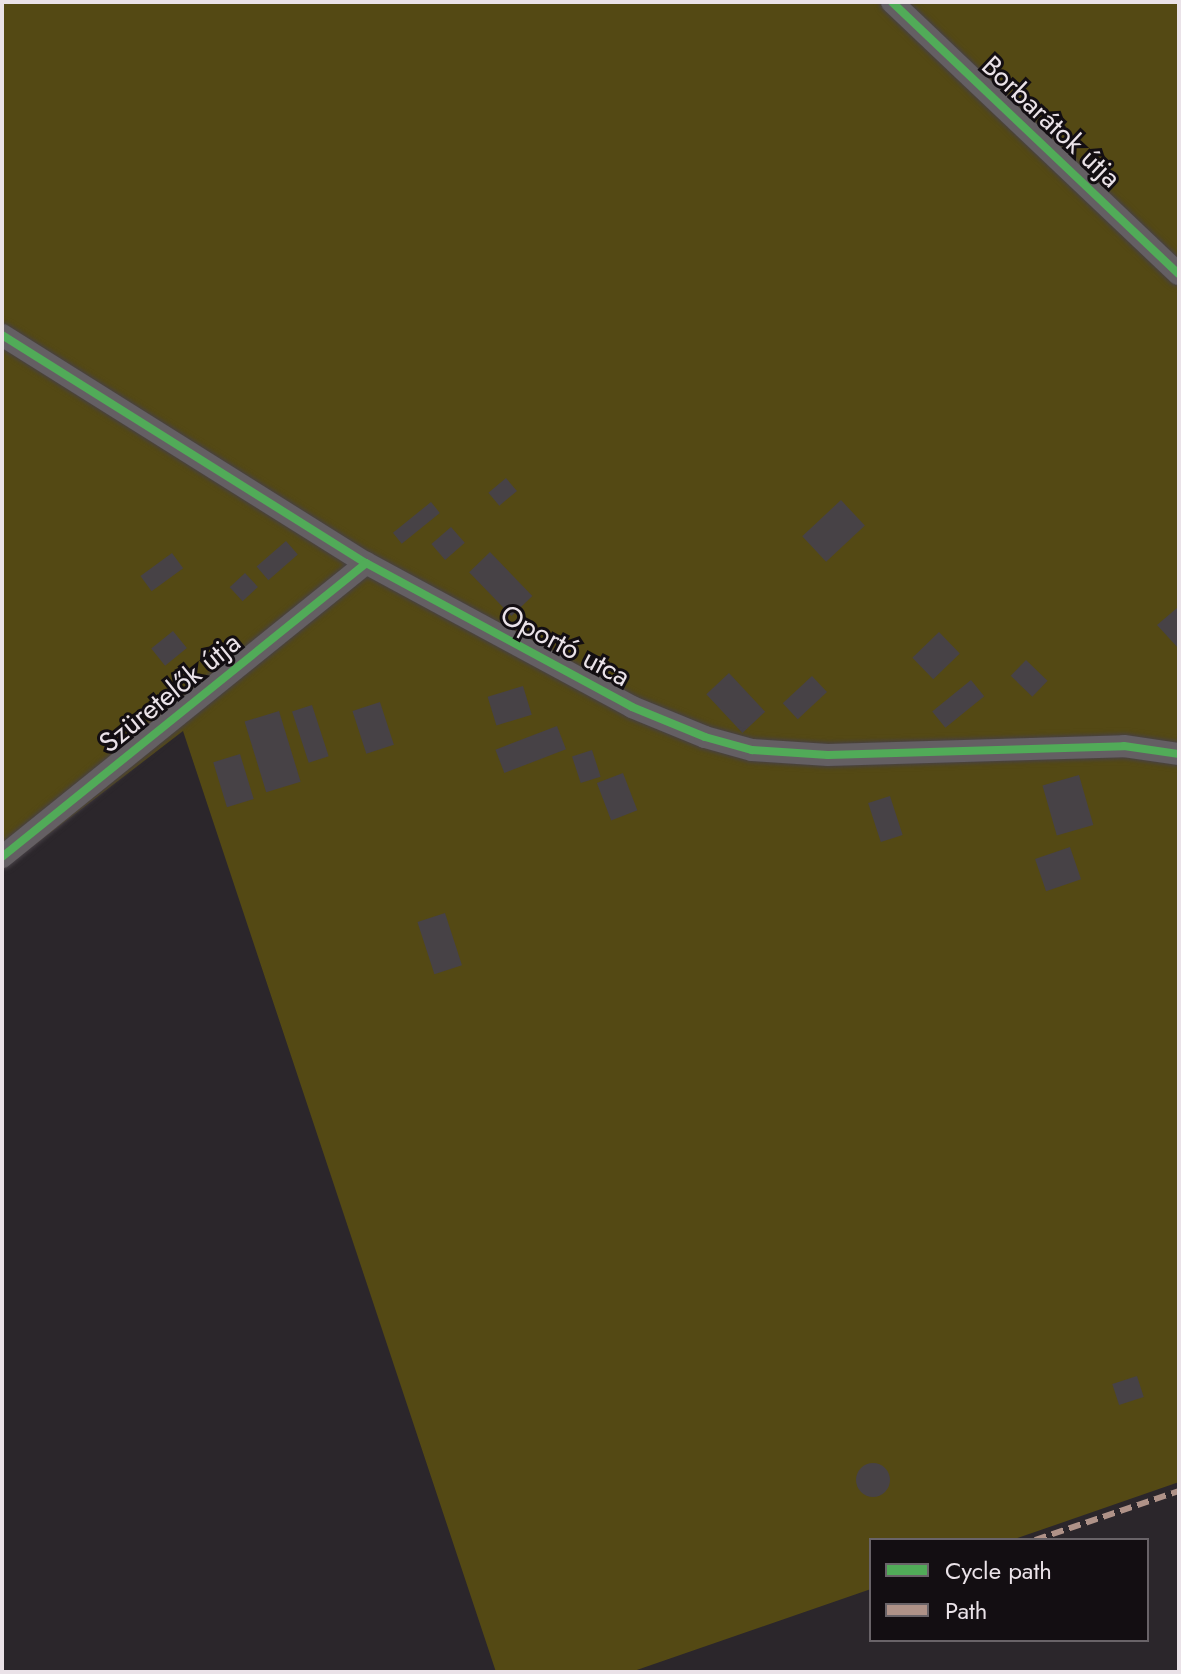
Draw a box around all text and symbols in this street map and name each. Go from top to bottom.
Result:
street label: Borbarátok útja [975,49,1127,195]
street label: Oportó utca [495,598,635,694]
street label: Szüretelők útja [93,626,247,760]
legend [869,1538,1149,1642]
text: Cycle path [945,1553,1052,1588]
text: Path [945,1593,987,1628]

